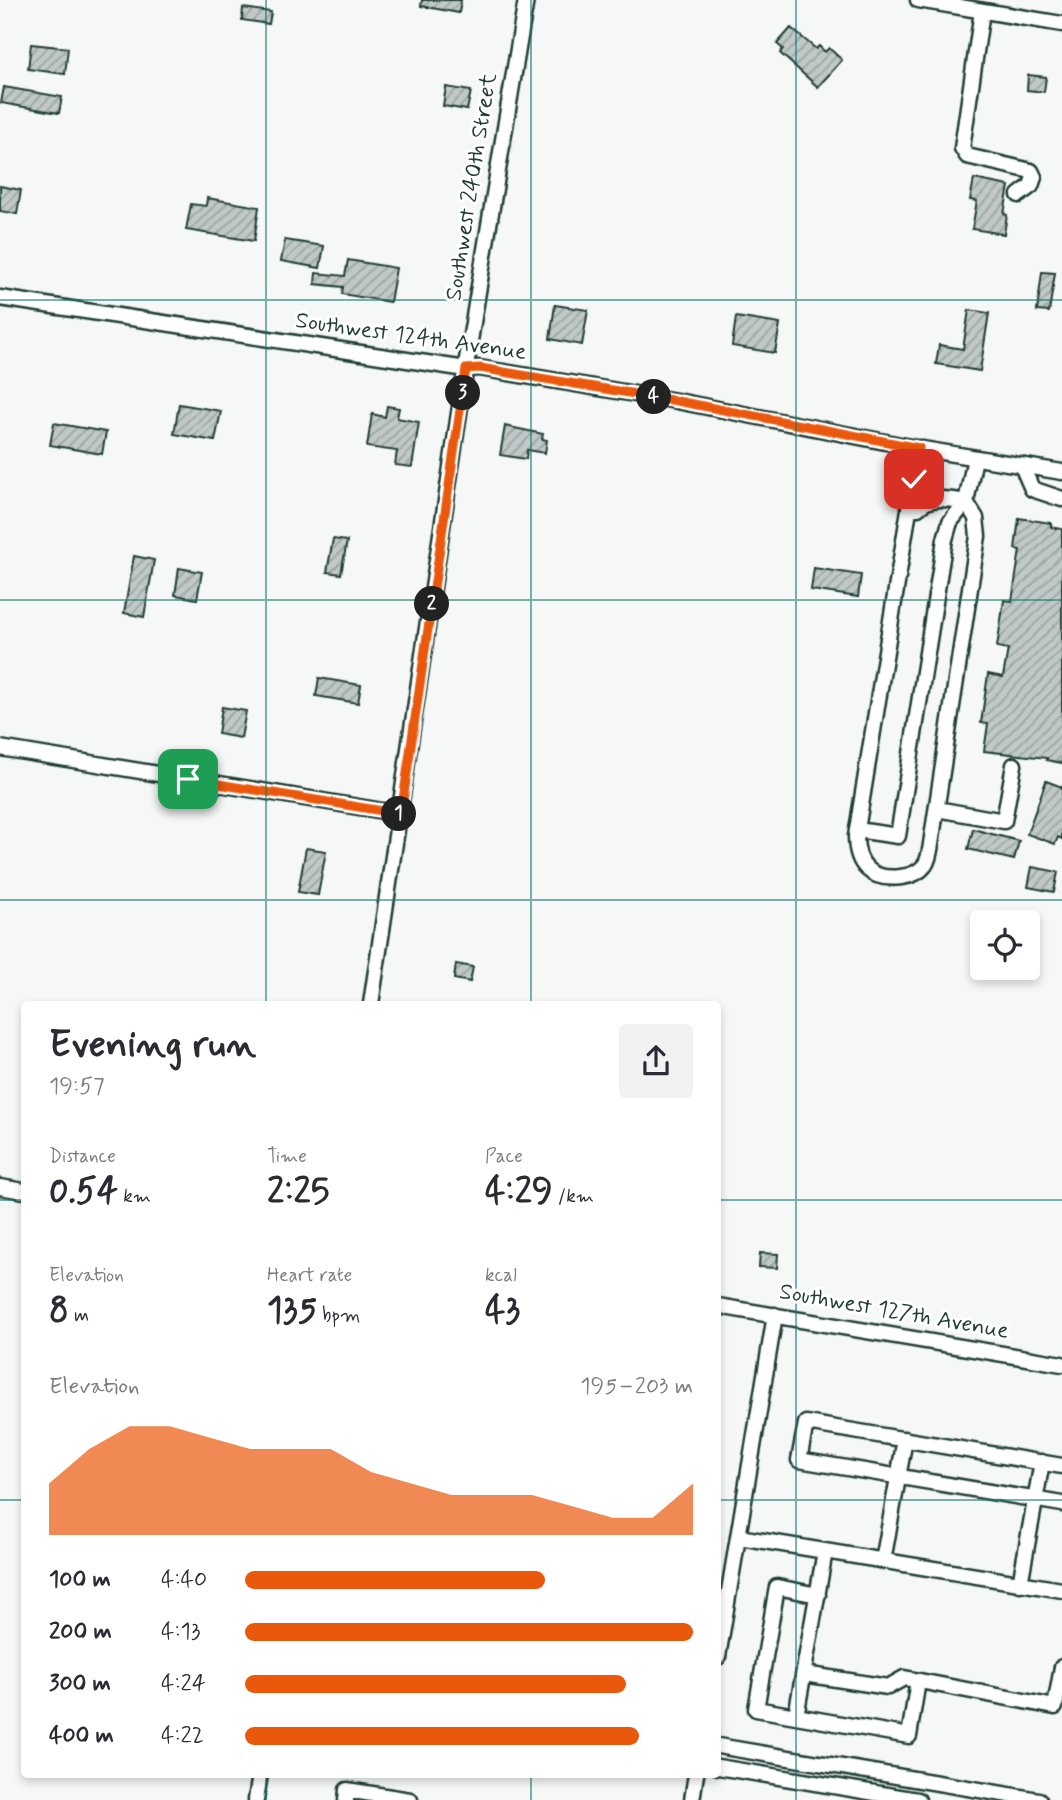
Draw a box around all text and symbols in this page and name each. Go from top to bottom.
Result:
street label: Southwest 240th Street [439,71,505,303]
street label: Southwest 124th Avenue [294,306,528,368]
pin: 3 [446,376,480,410]
text: 3 [458,380,467,405]
pin: 4 [636,380,672,414]
text: 4 [648,384,659,409]
pin [884,449,944,509]
icon: check [895,460,933,498]
pin: 2 [414,586,450,622]
text: 2 [427,591,436,616]
pin [158,749,218,809]
icon: arrive [169,760,207,798]
pin: 1 [382,796,416,832]
text: 1 [394,801,403,826]
map controls [970,910,1040,980]
button: locate [970,910,1040,980]
text: Evening run [49,1021,256,1070]
button: share [619,1024,693,1098]
text: 19:57 [49,1072,105,1102]
text: Distance [49,1144,116,1169]
text: Time [267,1144,307,1169]
text: Pace [485,1144,523,1169]
text: 0.54 [49,1169,118,1215]
text: 2:25 [267,1169,329,1215]
text: 4:29 [485,1169,553,1215]
text: km [118,1184,151,1209]
text: /km [553,1184,594,1209]
text: Elevation [49,1263,124,1288]
text: Heart rate [267,1263,352,1288]
text: kcal [485,1263,517,1288]
street label: Southwest 127th Avenue [777,1277,1011,1347]
text: 8 [49,1288,69,1334]
text: 135 [267,1288,317,1334]
text: 43 [485,1288,520,1334]
text: m [69,1303,89,1328]
text: bpm [317,1303,360,1328]
text: Elevation [49,1372,140,1402]
text: 195–203 m [580,1372,693,1402]
text: 100 m [49,1565,111,1595]
text: 4:40 [161,1565,207,1595]
text: 200 m [49,1617,112,1647]
text: 4:13 [161,1617,201,1647]
text: 300 m [49,1669,111,1699]
text: 4:24 [161,1669,206,1699]
text: 400 m [49,1721,114,1751]
text: 4:22 [161,1721,204,1751]

